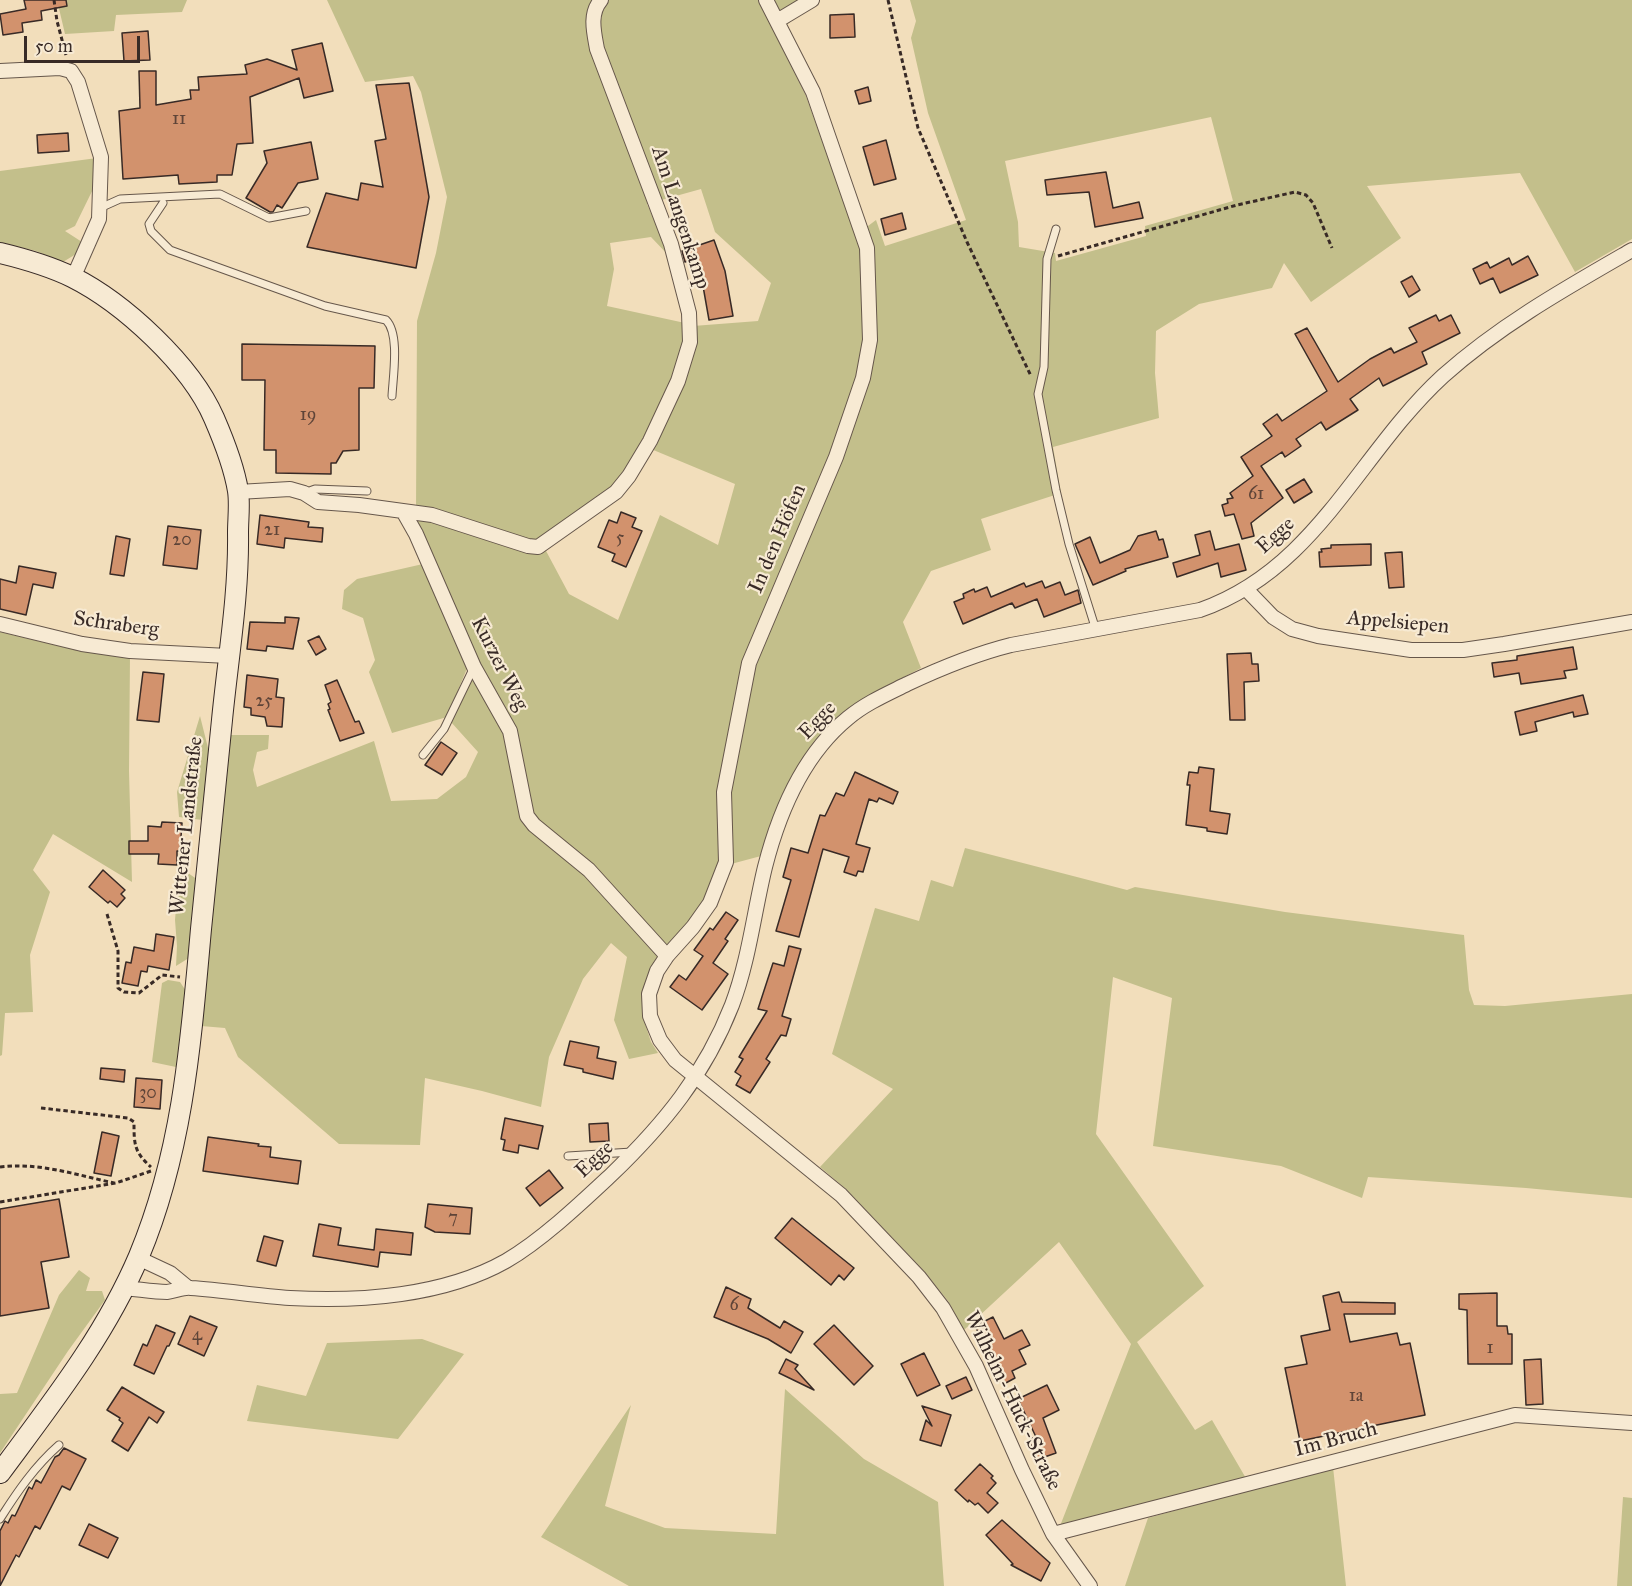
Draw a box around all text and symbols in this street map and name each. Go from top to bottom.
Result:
scale bar [27,24,142,62]
text: 50 m [35,35,73,57]
house number: 11 [172,109,186,131]
street label: Am Langenkamp [645,143,715,293]
house number: 19 [300,405,316,427]
street label: In den Höfen [744,481,812,597]
house number: 61 [1248,484,1264,506]
street label: Egge [1252,512,1300,560]
house number: 21 [264,520,280,542]
house number: 5 [616,528,624,550]
house number: 20 [172,530,192,552]
street label: Appelsiepen [1346,606,1450,640]
street label: Schraberg [72,607,160,643]
street label: Kurzer Weg [465,613,533,715]
house number: 25 [255,691,273,713]
street label: Egge [794,697,842,745]
street label: Wittener Landstraße [165,735,209,917]
house number: 30 [139,1083,157,1105]
street label: Egge [571,1136,619,1184]
house number: 7 [448,1208,458,1230]
house number: 6 [729,1295,739,1317]
street label: Wilhelm-Huck-Straße [958,1307,1066,1495]
house number: 4 [192,1325,202,1347]
house number: 1 [1486,1338,1494,1360]
house number: 1a [1349,1386,1363,1408]
street label: Im Bruch [1292,1417,1380,1463]

